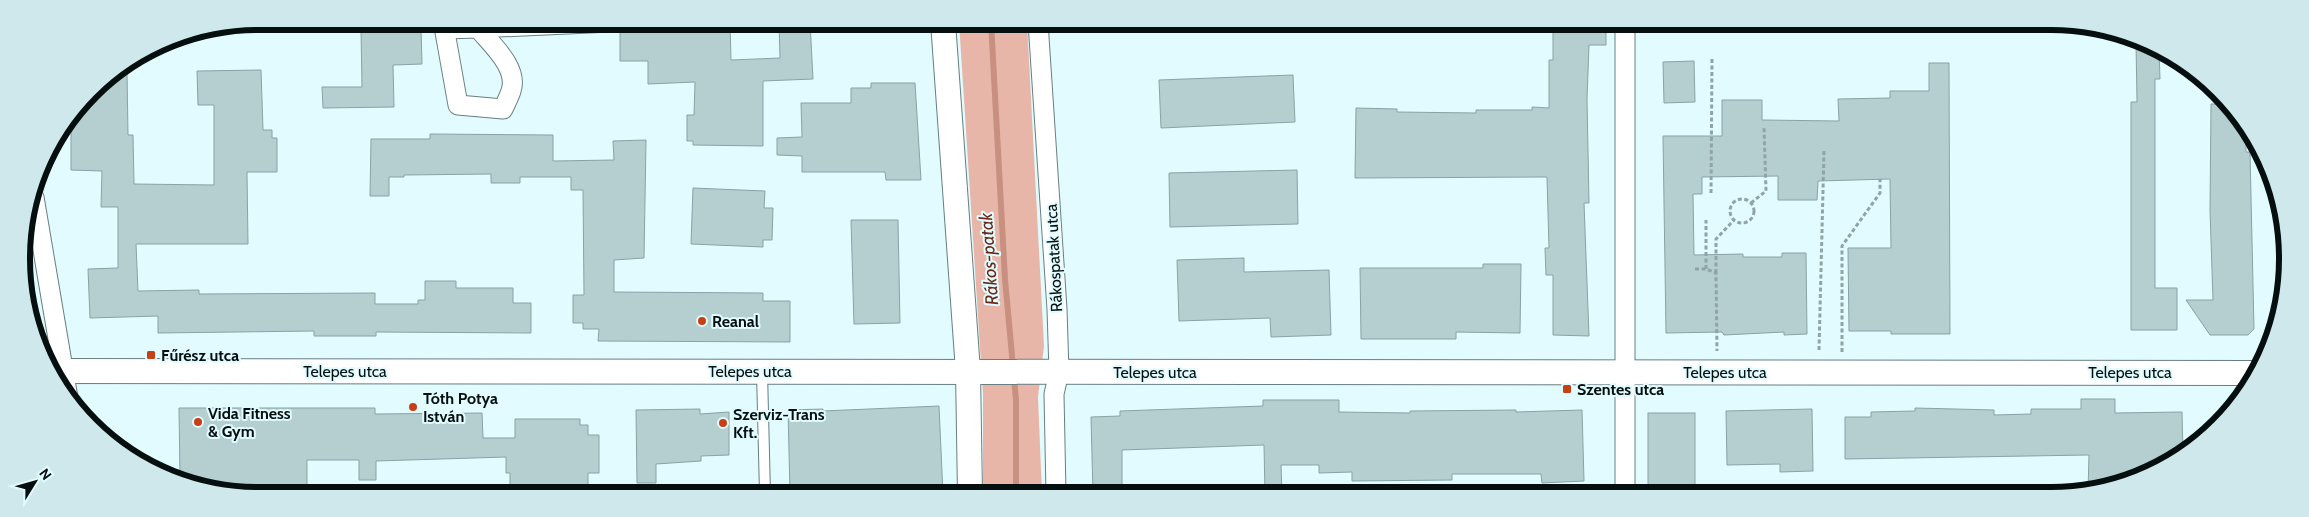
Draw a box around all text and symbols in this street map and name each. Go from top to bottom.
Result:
street label: Rákospatak utca [1042,203,1066,313]
water label: Rákos-patak [975,211,1003,306]
place label: Reanal [712,312,759,331]
marker: Reanal [696,315,708,327]
place label: Fűrész utca [161,346,239,365]
marker: Fűrész utca [145,349,157,361]
street label: Telepes utca [303,362,387,381]
street label: Telepes utca [708,362,792,381]
street label: Telepes utca [1113,363,1197,382]
street label: Telepes utca [1683,363,1767,382]
street label: Telepes utca [2088,363,2172,382]
place label: Szentes utca [1577,380,1664,399]
marker: Szentes utca [1561,383,1573,395]
place label: Tóth Potya István [423,389,498,426]
marker: Tóth Potya István [407,401,419,413]
place label: Vida Fitness & Gym [208,404,291,441]
place label: Szerviz-Trans Kft. [733,405,825,442]
marker: Vida Fitness & Gym [192,416,204,428]
marker: Szerviz-Trans Kft. [717,417,729,429]
north arrow [10,457,60,507]
text: N [35,465,56,484]

